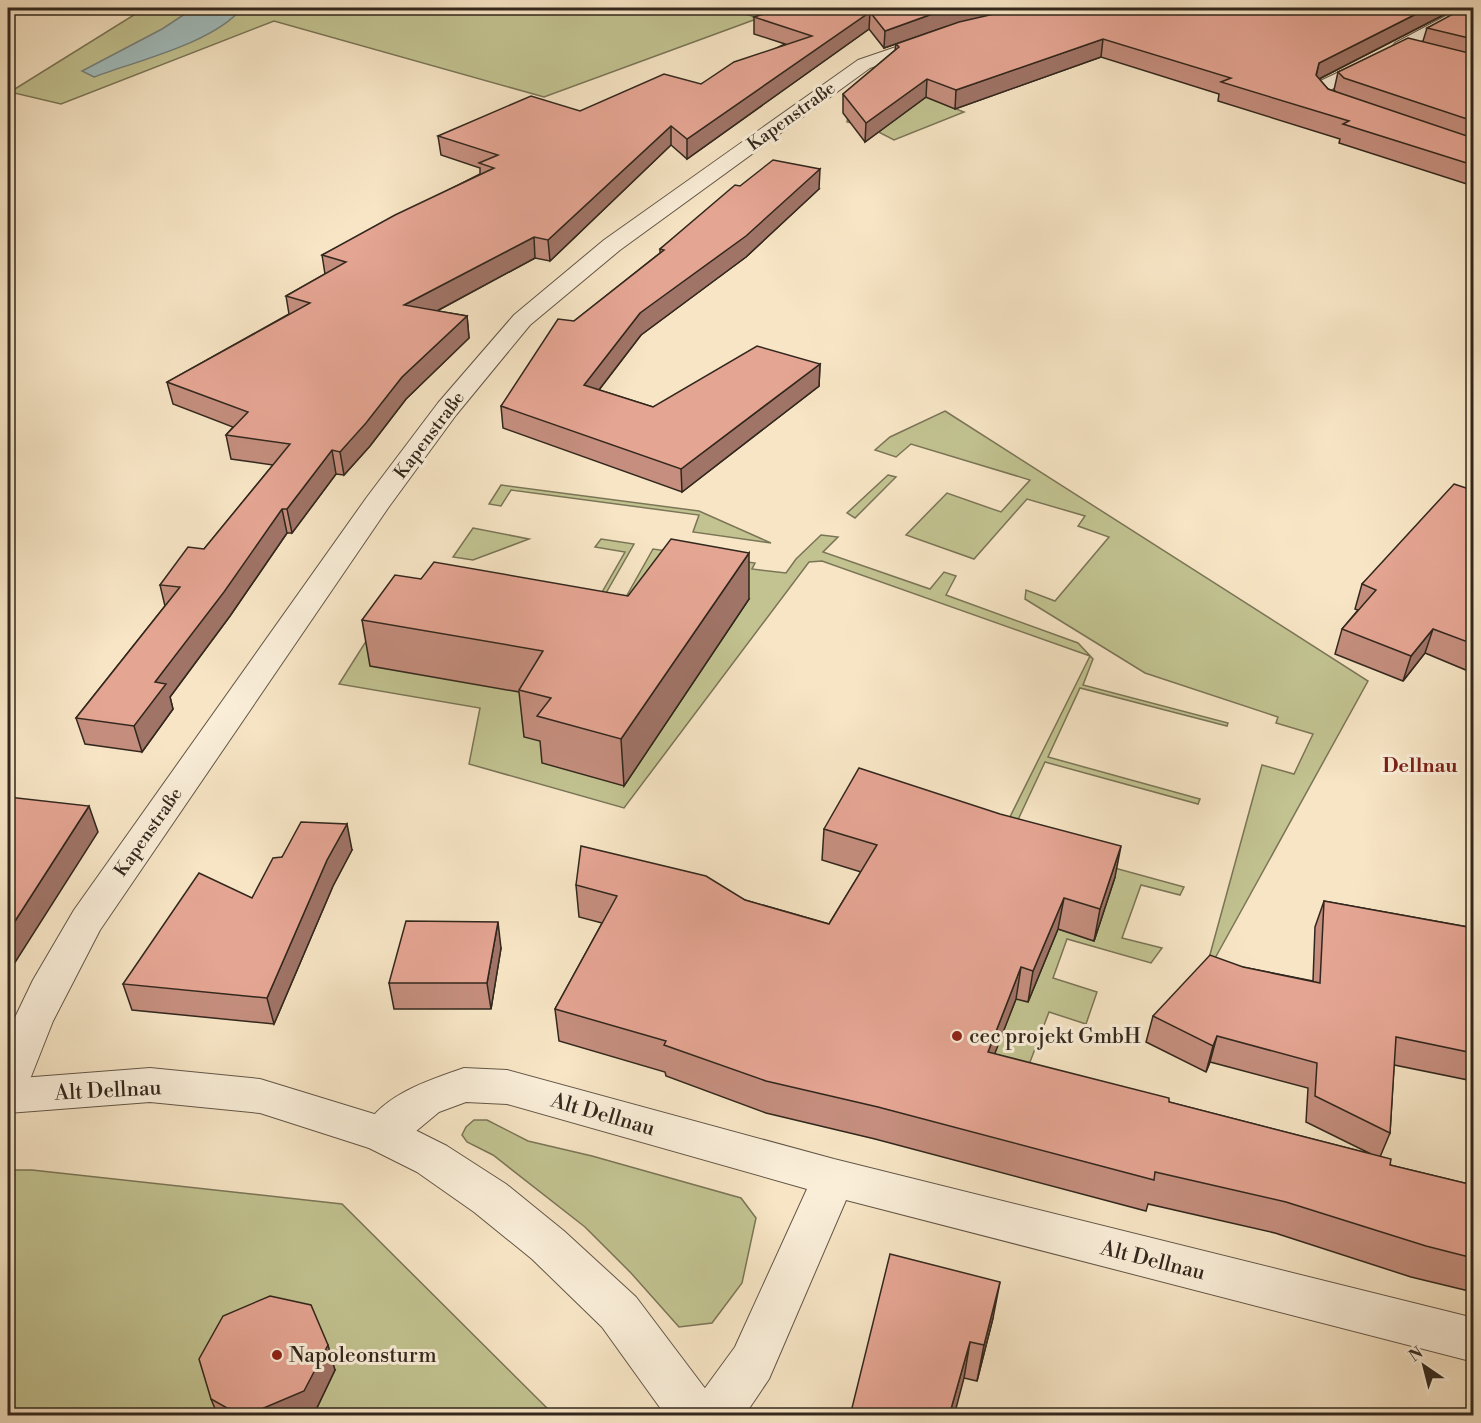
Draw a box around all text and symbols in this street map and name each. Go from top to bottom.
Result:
street label: Kapenstraße [743,77,840,156]
street label: Kapenstraße [389,387,470,484]
district label: Dellnau [1382,754,1458,779]
street label: Kapenstraße [109,783,188,881]
place label: cec projekt GmbH [969,1024,1141,1050]
marker: cec projekt GmbH [950,1029,964,1043]
street label: Alt Dellnau [53,1075,162,1107]
street label: Alt Dellnau [547,1087,658,1142]
street label: Alt Dellnau [1097,1235,1208,1287]
north arrow [1394,1336,1454,1396]
place label: Napoleonsturm [289,1343,437,1369]
text: N [1405,1343,1427,1366]
marker: Napoleonsturm [270,1348,284,1362]

